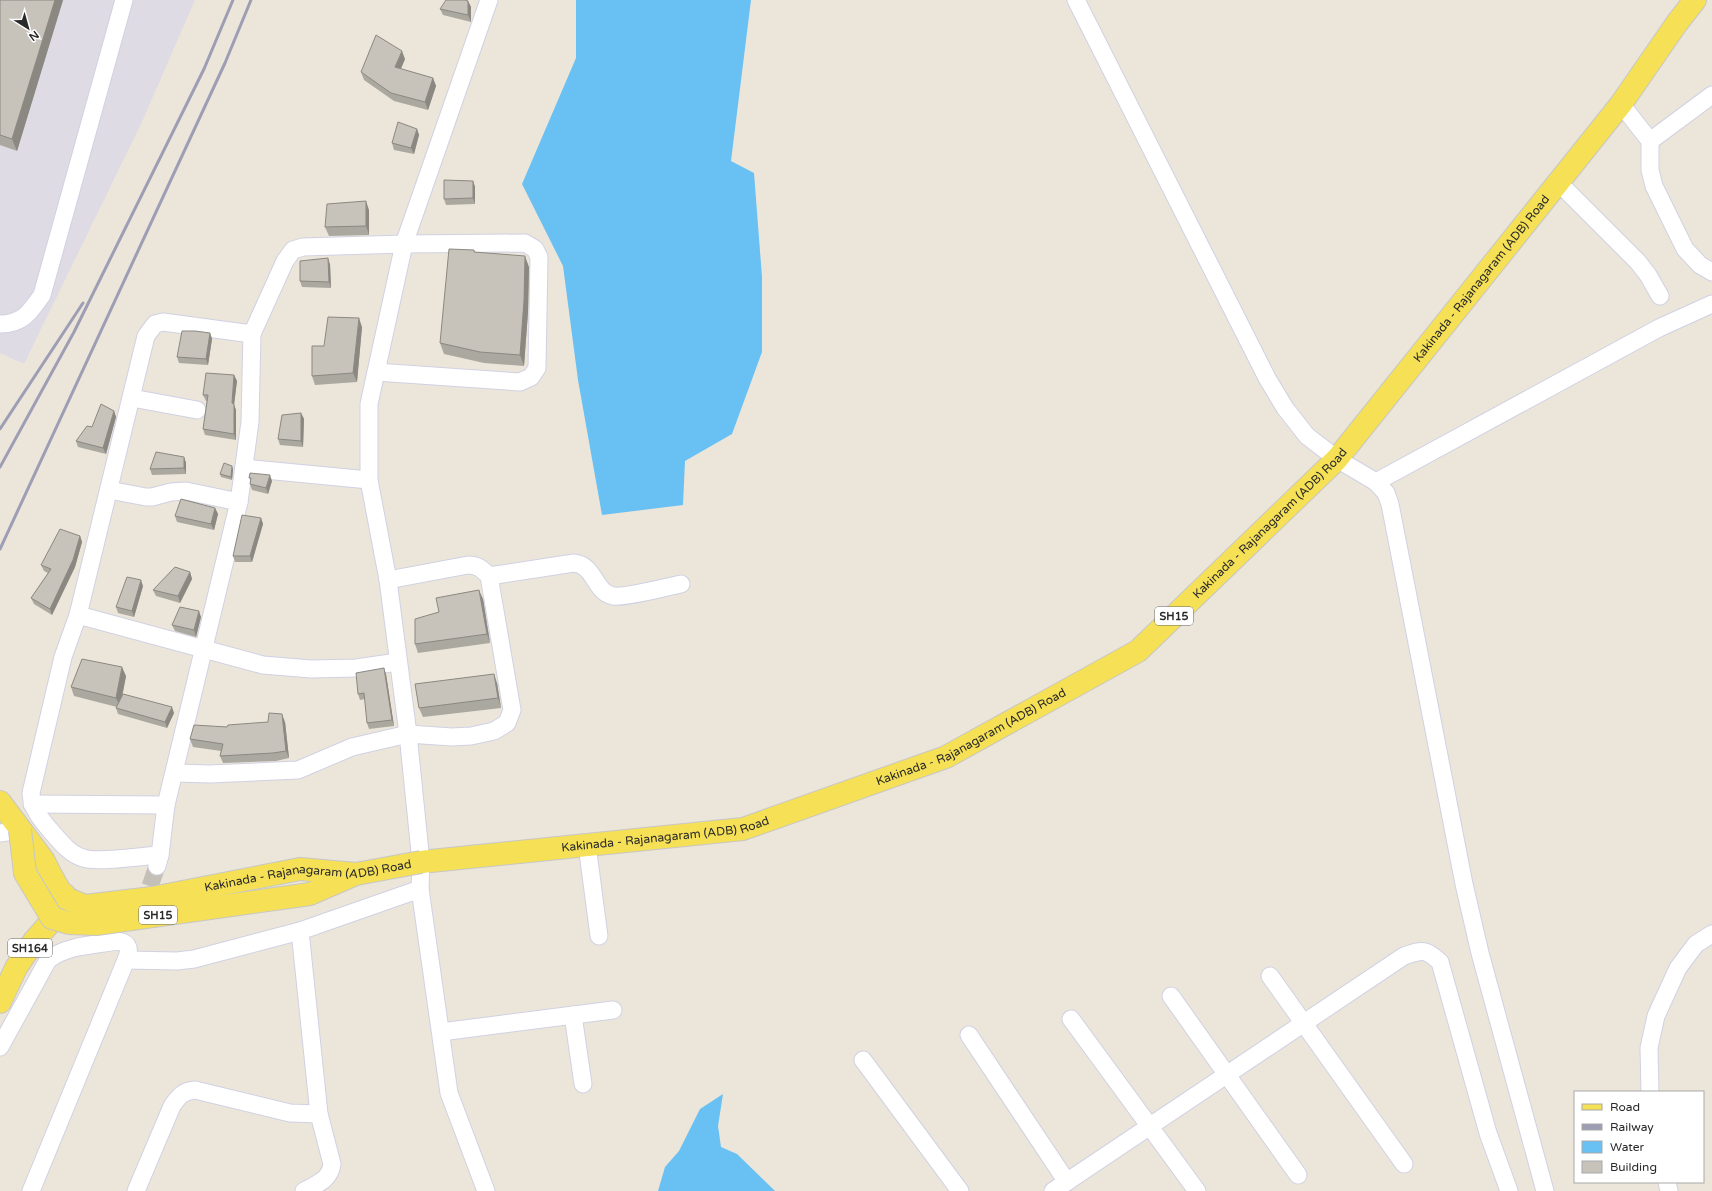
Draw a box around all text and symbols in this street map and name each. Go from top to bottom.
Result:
north arrow [8,8,48,48]
text: N [26,28,41,43]
street label: Kakinada - Rajanagaram (ADB) Road [1410,192,1552,365]
street label: Kakinada - Rajanagaram (ADB) Road [1190,445,1350,601]
road number: SH15 [1155,607,1193,625]
street label: Kakinada - Rajanagaram (ADB) Road [874,685,1068,788]
street label: Kakinada - Rajanagaram (ADB) Road [561,813,771,855]
street label: Kakinada - Rajanagaram (ADB) Road [203,857,412,895]
road number: SH15 [139,906,177,924]
road number: SH164 [8,939,52,957]
legend [1574,1091,1704,1183]
text: Road [1610,1100,1640,1114]
text: Railway [1610,1120,1654,1134]
text: Water [1610,1140,1645,1154]
text: Building [1610,1160,1657,1174]

